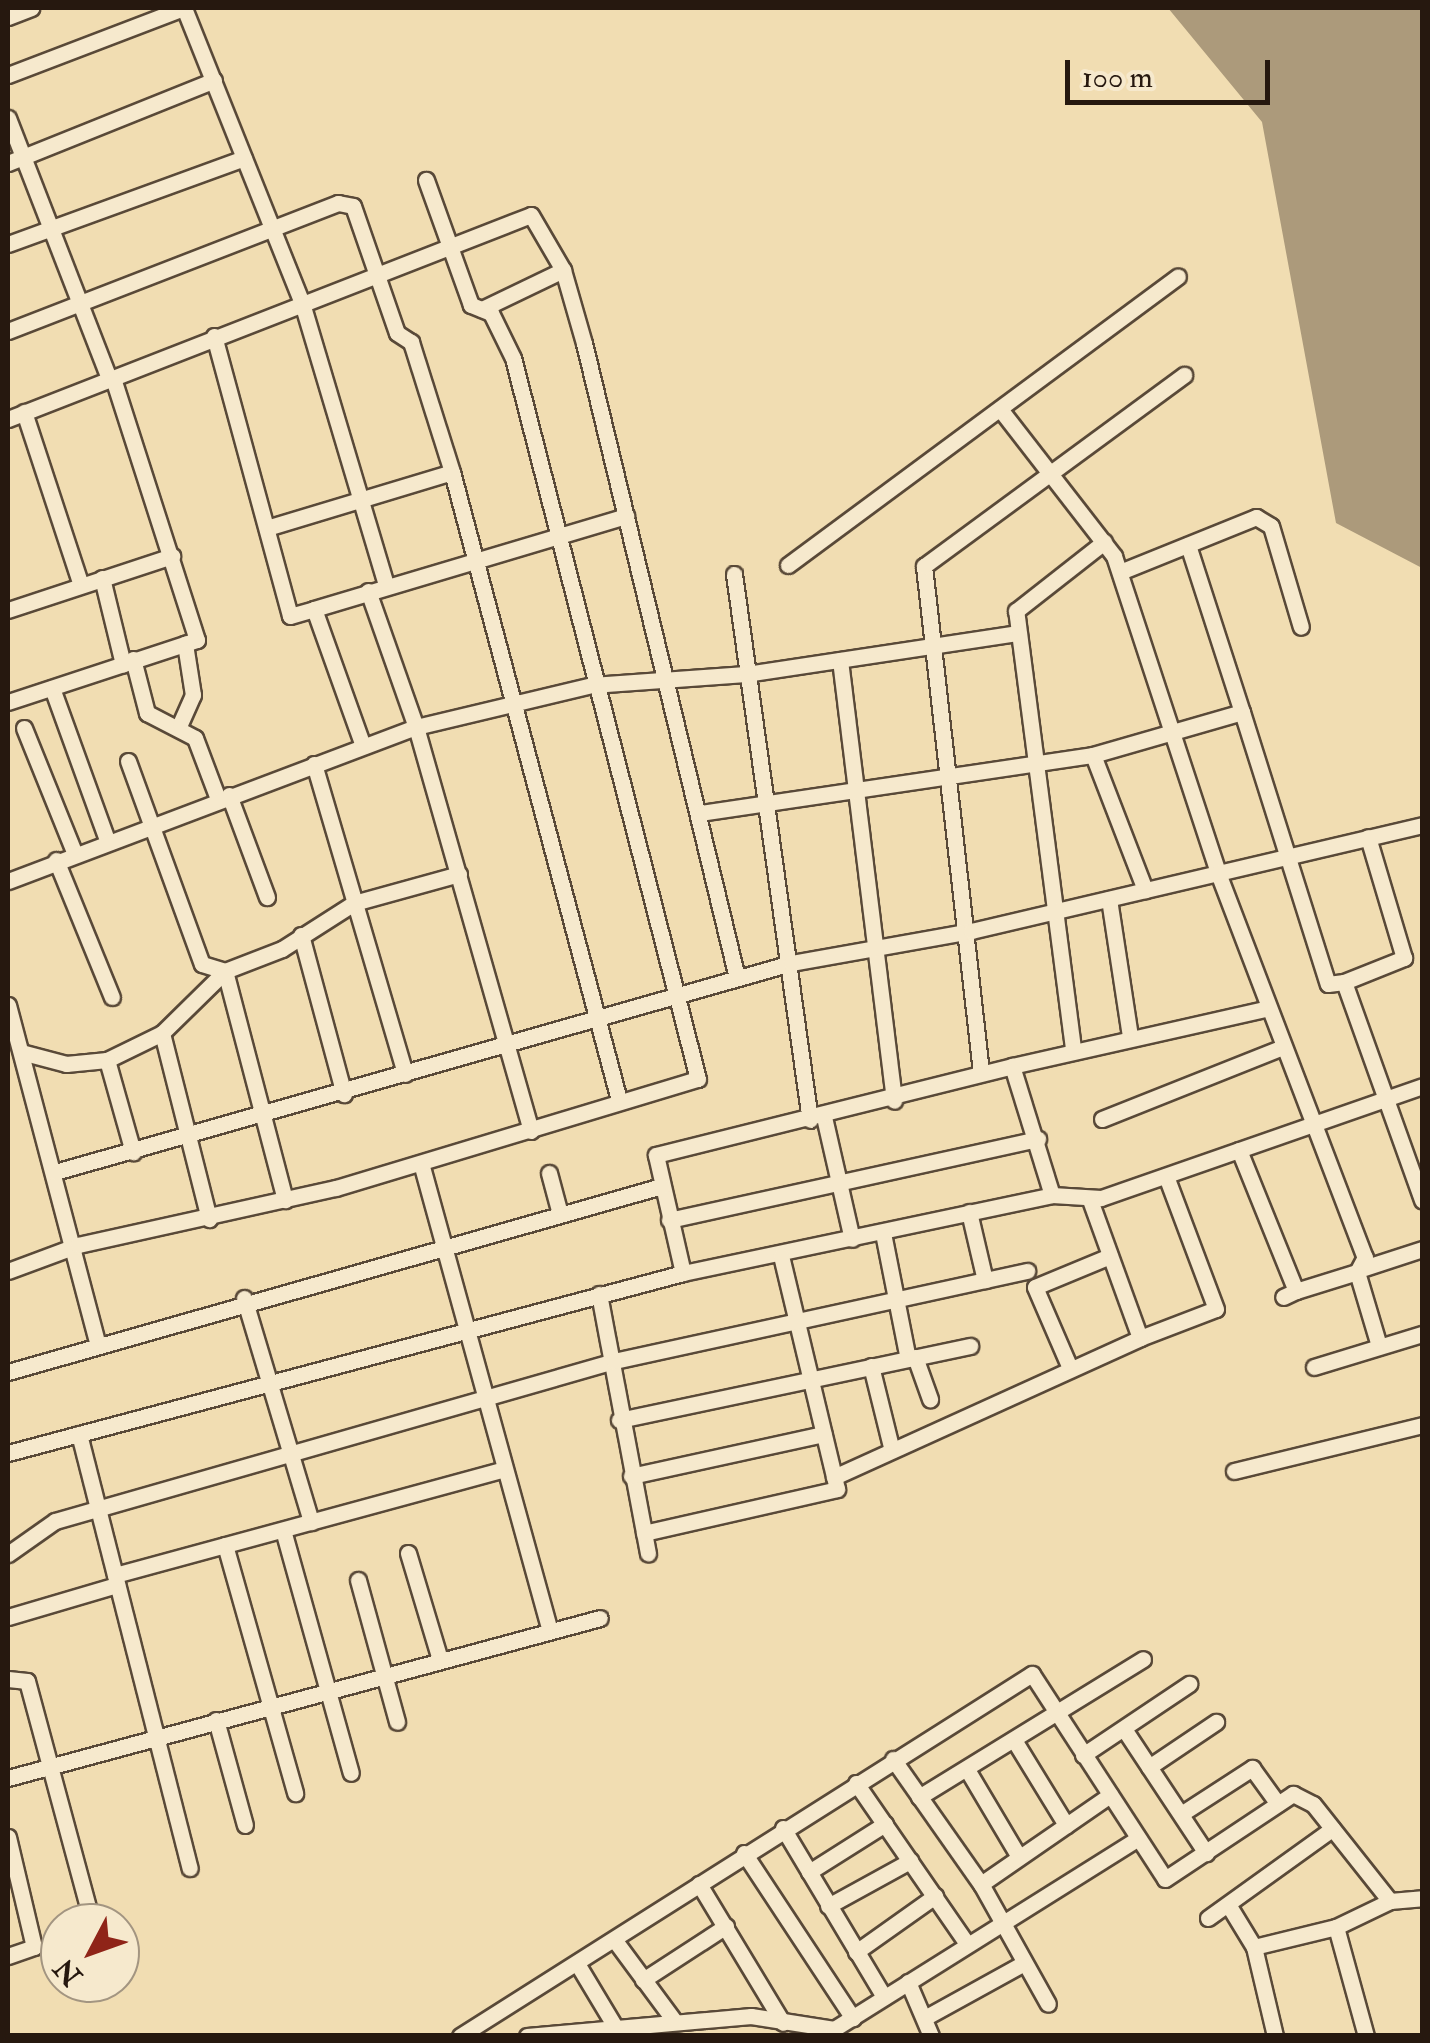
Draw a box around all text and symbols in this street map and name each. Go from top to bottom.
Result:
scale bar [1070,40,1275,102]
text: 100 m [1082,59,1153,96]
north arrow [40,1903,140,2003]
text: N [47,1951,90,1993]

